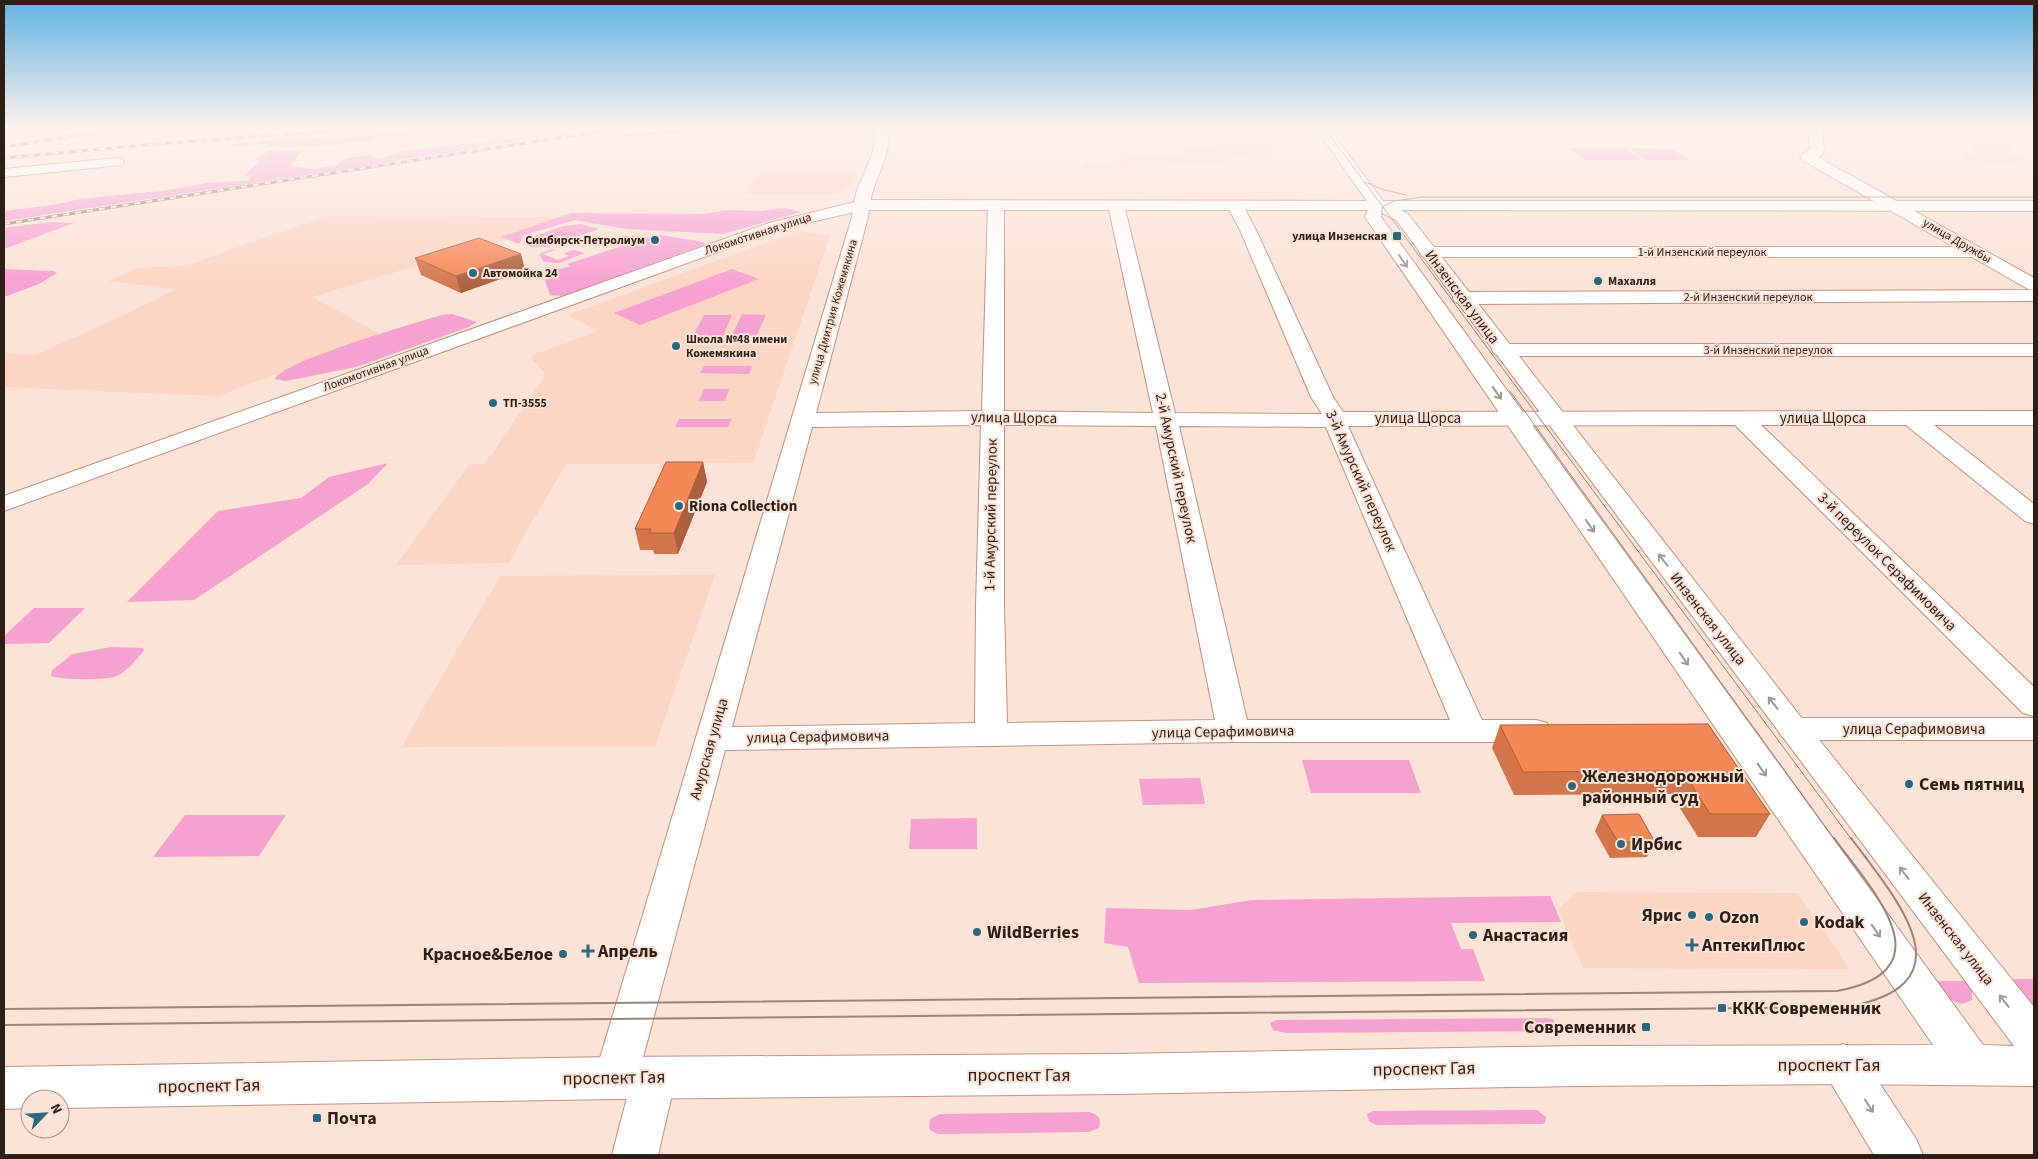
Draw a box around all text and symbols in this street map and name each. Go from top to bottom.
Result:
street label: Локомотивная улица [702,209,814,259]
street label: улица Дружбы [1920,214,1994,268]
place label: улица Инзенская [1292,228,1387,245]
marker: улица Инзенская [1391,230,1403,242]
place label: Симбирск-Петролиум [525,232,645,249]
marker: Симбирск-Петролиум [649,234,661,246]
street label: улица Дмитрия Кожемякина [804,237,862,387]
street label: 1-й Инзенский переулок [1638,244,1766,261]
street label: Инзенская улица [1420,246,1504,348]
one-way arrow [1398,253,1408,267]
place label: Автомойка 24 [482,265,558,282]
marker: Автомойка 24 [467,267,479,279]
place label: Махалля [1608,273,1656,290]
marker: Махалля [1592,275,1604,287]
street label: 2-й Инзенский переулок [1684,289,1812,306]
place label: Школа №48 имени Кожемякина [686,331,787,362]
marker: Школа №48 имени Кожемякина [670,340,682,352]
street label: Локомотивная улица [321,342,431,396]
street label: 3-й Инзенский переулок [1704,342,1832,359]
one-way arrow [1492,386,1502,400]
street label: 2-й Амурский переулок [1150,391,1202,545]
place label: ТП-3555 [503,395,547,412]
marker: ТП-3555 [487,397,499,409]
street label: улица Щорса [971,407,1057,429]
street label: 3-й Амурский переулок [1320,407,1402,556]
street label: улица Щорса [1375,408,1461,429]
street label: улица Щорса [1780,408,1866,429]
street label: 1-й Амурский переулок [979,438,1003,592]
street label: 3-й переулок Серафимовича [1813,488,1961,636]
place label: Riona Collection [689,496,797,517]
marker: Riona Collection [673,500,685,512]
one-way arrow [1585,519,1595,533]
one-way arrow [1658,553,1668,567]
street label: Инзенская улица [1665,568,1751,670]
one-way arrow [1679,652,1689,666]
street label: Амурская улица [684,696,734,802]
one-way arrow [1767,697,1778,710]
street label: улица Серафимовича [1843,719,1985,740]
street label: улица Серафимовича [1152,720,1294,744]
street label: улица Серафимовича [747,725,889,749]
one-way arrow [1757,763,1767,777]
place label: Железнодорожный районный суд [1582,764,1744,810]
place label: Семь пятниц [1919,772,2025,797]
marker: Семь пятниц [1903,778,1915,790]
marker: Железнодорожный районный суд [1566,780,1578,792]
place label: Ирбис [1631,832,1683,857]
marker: Ирбис [1615,838,1627,850]
one-way arrow [1899,867,1910,880]
street label: Инзенская улица [1913,888,1999,990]
place label: Ярис [1642,903,1683,928]
place label: Ozon [1719,905,1759,930]
marker: Ярис [1686,909,1698,921]
place label: Kodak [1814,910,1865,935]
marker: Ozon [1703,911,1715,923]
marker: Kodak [1798,916,1810,928]
place label: WildBerries [987,920,1079,945]
place label: Анастасия [1482,923,1568,948]
one-way arrow [1871,924,1881,938]
marker: WildBerries [971,926,983,938]
marker: Анастасия [1467,929,1479,941]
place label: АптекиПлюс [1701,933,1806,958]
place label: Апрель [597,939,658,964]
marker: АптекиПлюс [1686,939,1698,951]
place label: Красное&Белое [422,942,553,967]
marker: Апрель [582,945,594,957]
marker: Красное&Белое [557,948,569,960]
one-way arrow [1999,995,2010,1008]
place label: ККК Современник [1732,996,1881,1021]
marker: ККК Современник [1716,1002,1728,1014]
place label: Современник [1524,1015,1636,1040]
marker: Современник [1640,1021,1652,1033]
street label: проспект Гая [1778,1053,1880,1078]
street label: проспект Гая [1372,1056,1476,1082]
street label: проспект Гая [968,1063,1070,1088]
street label: проспект Гая [562,1065,666,1091]
street label: проспект Гая [157,1073,261,1099]
north arrow [20,1089,70,1139]
one-way arrow [1864,1098,1874,1112]
text: N [45,1100,67,1117]
place label: Почта [327,1106,377,1131]
marker: Почта [311,1112,323,1124]

